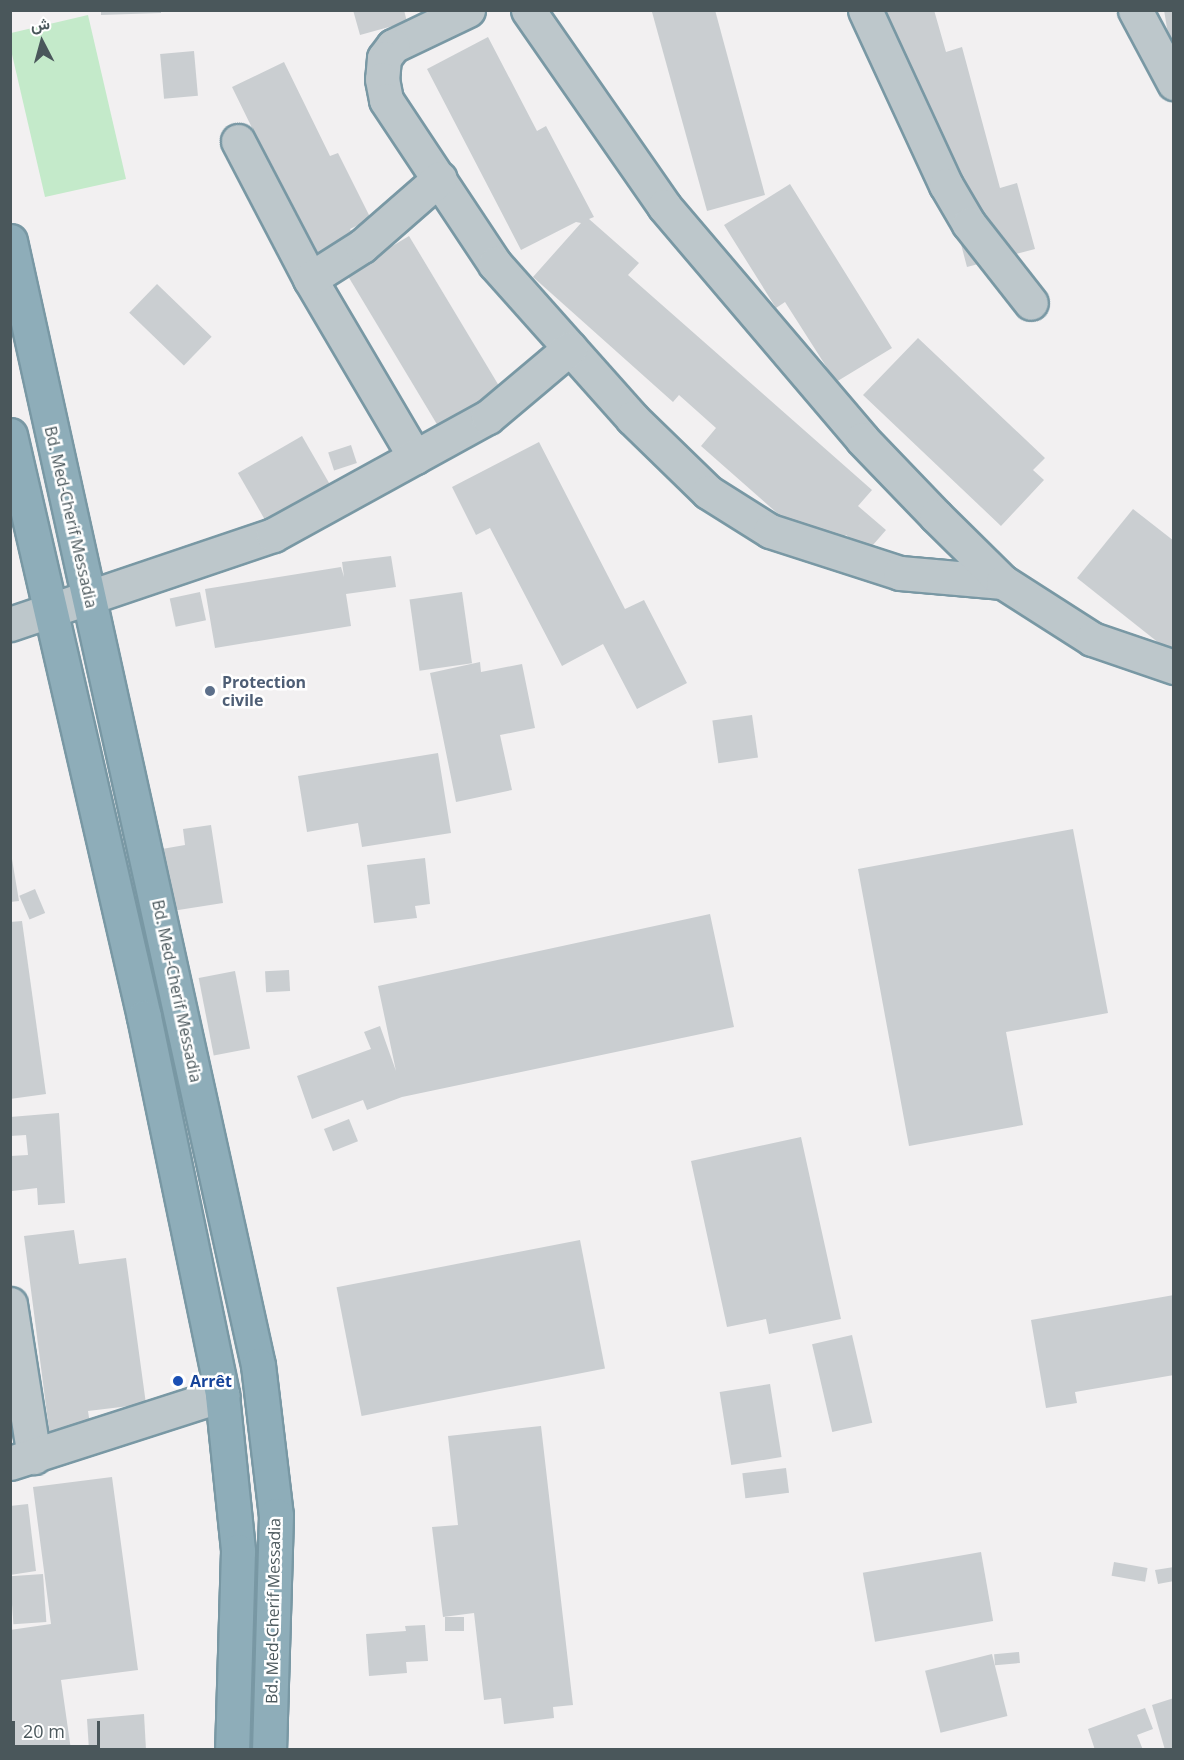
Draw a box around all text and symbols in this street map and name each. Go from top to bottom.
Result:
north arrow [12,12,72,72]
text: ش [29,12,51,36]
street label: Bd. Med-Cherif Messadia [41,424,101,610]
place label: Protection civile [222,672,306,710]
marker: Protection civile [203,684,217,698]
street label: Bd. Med-Cherif Messadia [148,898,206,1084]
place label: Arrêt [190,1371,232,1391]
marker: Arrêt [171,1374,185,1388]
street label: Bd. Med-Cherif Messadia [262,1518,284,1704]
scale bar [15,1709,104,1747]
text: 20 m [23,1719,65,1743]

